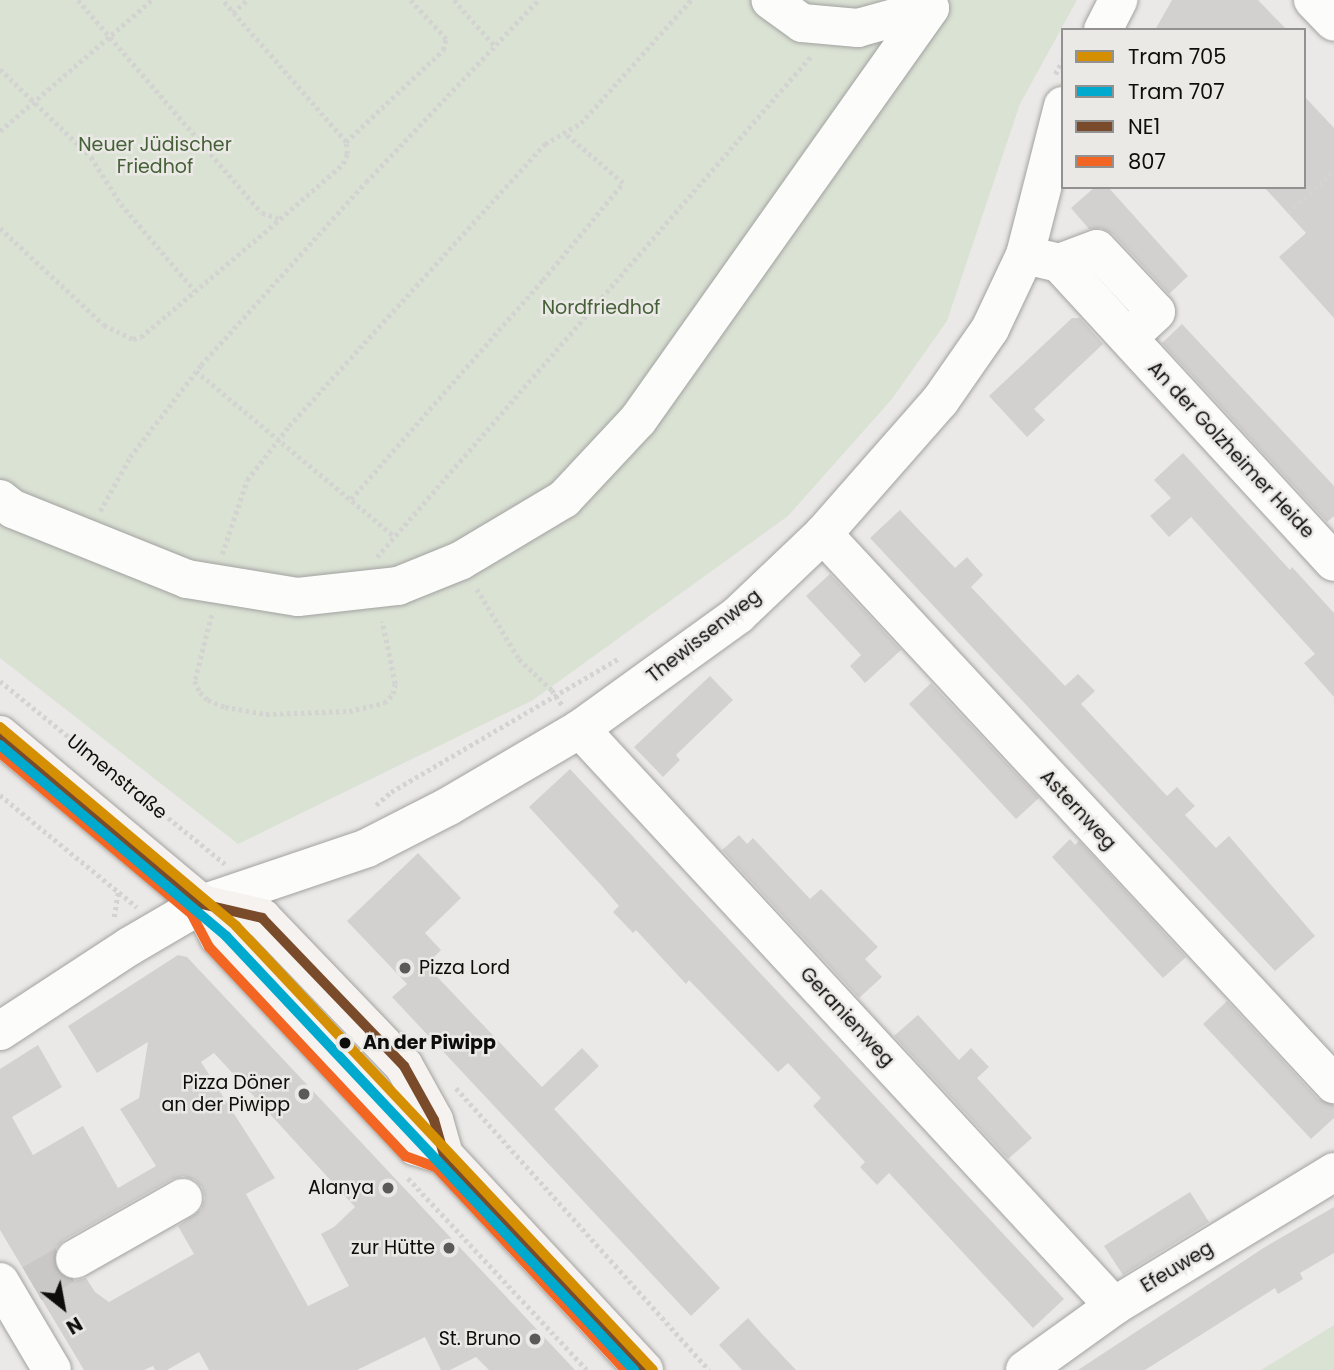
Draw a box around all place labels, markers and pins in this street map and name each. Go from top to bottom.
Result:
place label: Pizza Lord [419,957,510,979]
marker: Pizza Lord [397,960,413,976]
marker: An der Piwipp [333,1031,357,1055]
place label: An der Piwipp [363,1032,496,1054]
place label: Pizza Döner an der Piwipp [162,1072,290,1116]
marker: Pizza Döner an der Piwipp [296,1086,312,1102]
place label: Alanya [308,1177,374,1199]
marker: Alanya [380,1180,396,1196]
place label: zur Hütte [351,1237,435,1259]
marker: zur Hütte [441,1240,457,1256]
place label: St. Bruno [439,1328,521,1350]
marker: St. Bruno [527,1331,543,1347]

